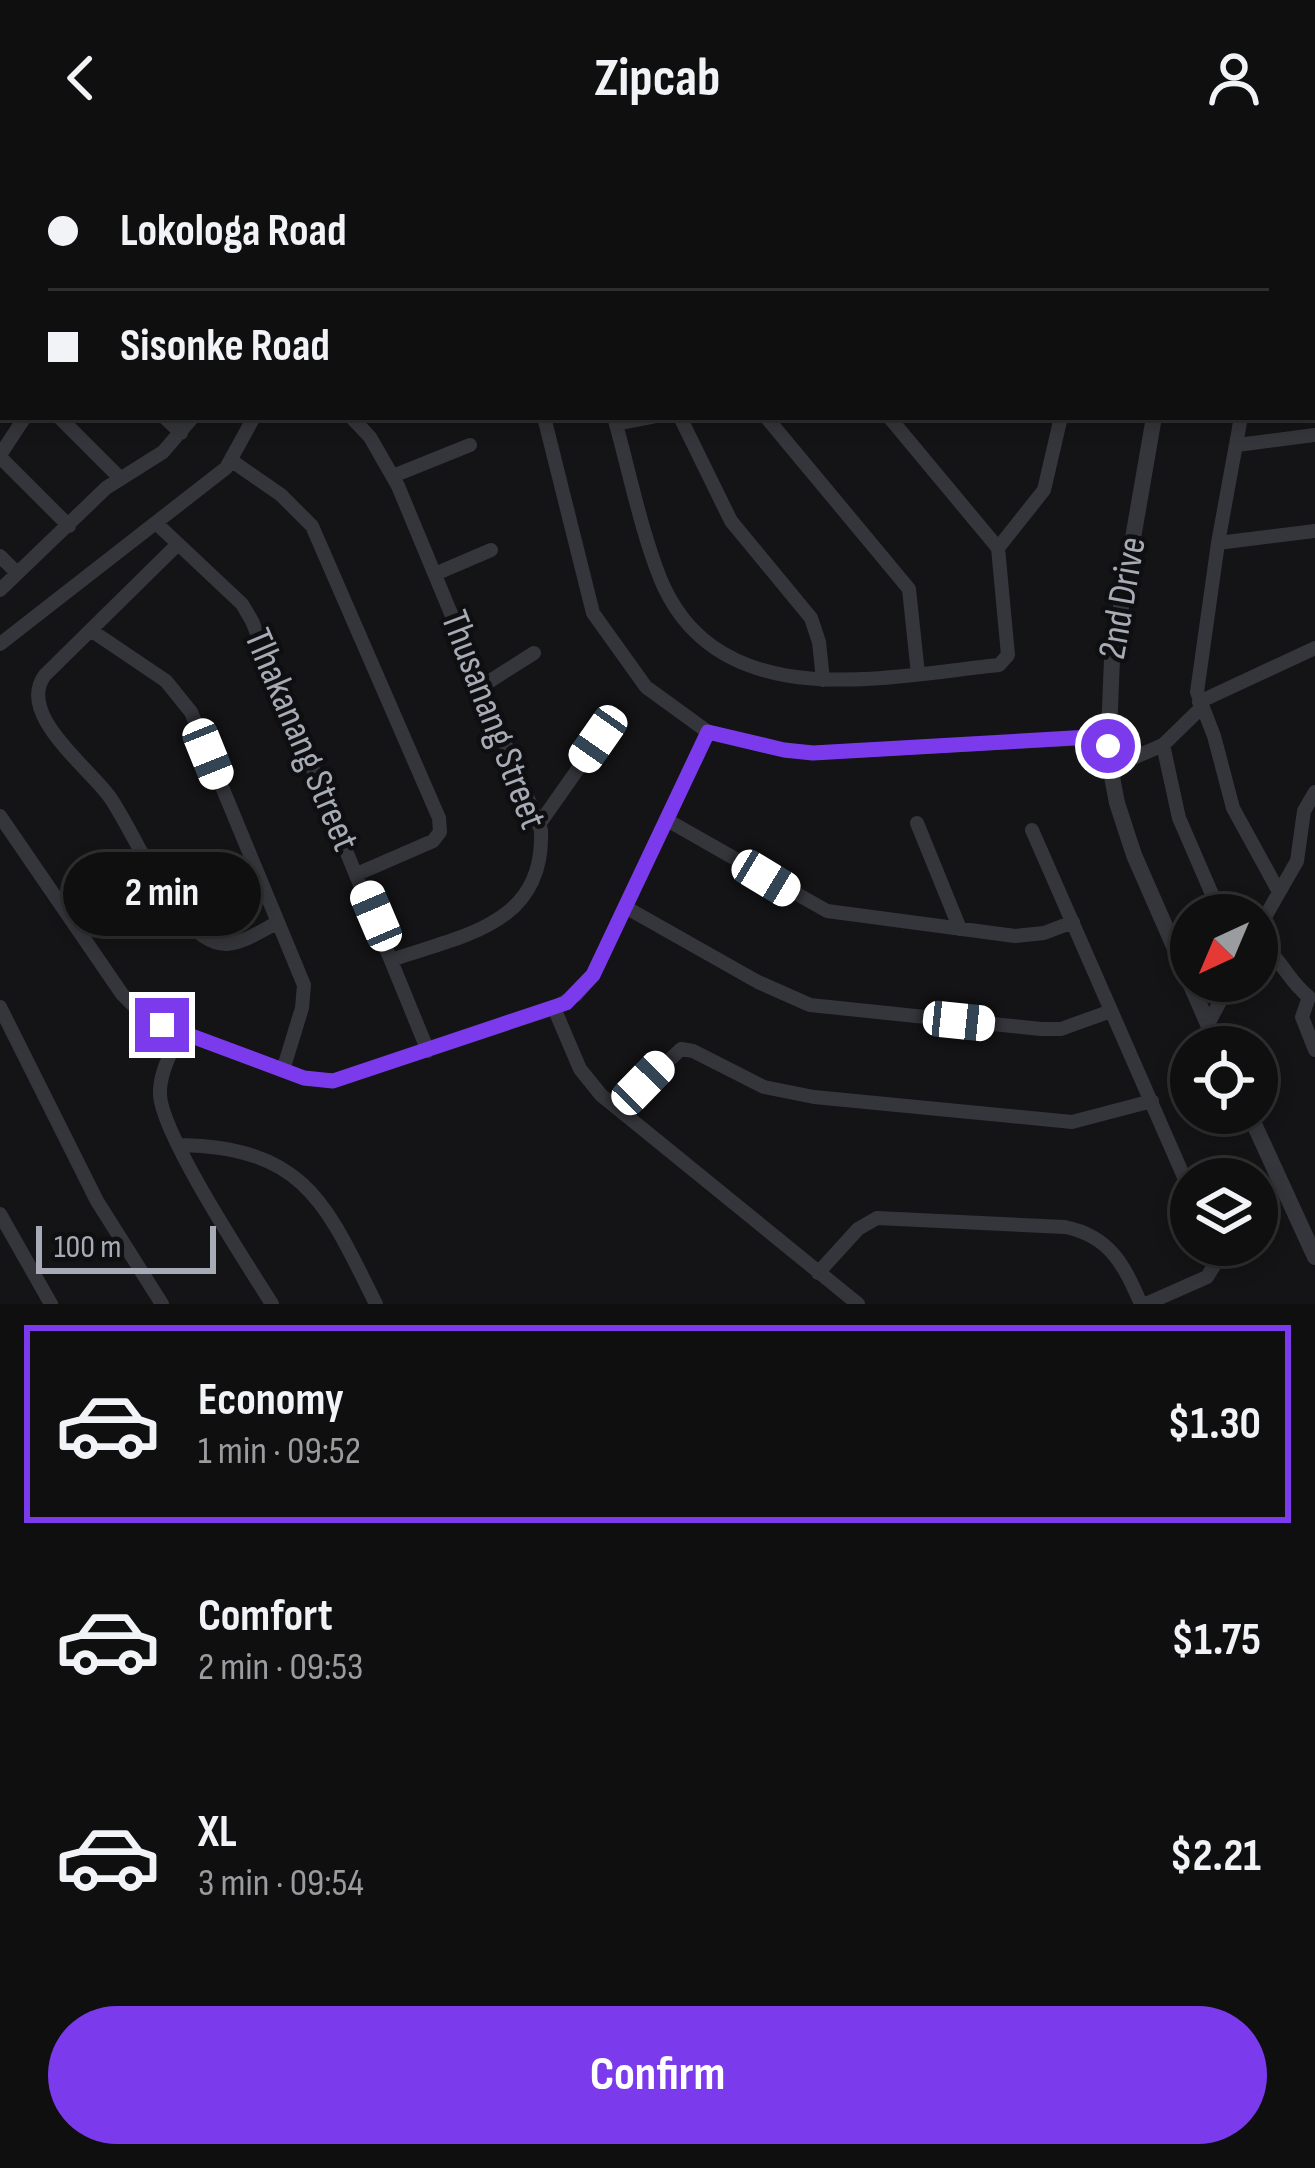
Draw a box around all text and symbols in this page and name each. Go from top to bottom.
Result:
icon: back [48,45,114,111]
icon: person [1201,45,1267,111]
text: Zipcab [594,46,721,111]
text: Lokologa Road [120,204,347,259]
text: Sisonke Road [120,319,330,374]
street label: 2nd Drive [1089,533,1157,663]
street label: Thusanang Street [430,604,556,836]
street label: Tlhakanang Street [233,622,369,858]
car [563,699,633,779]
car [178,714,238,794]
route start [1081,719,1135,773]
car [726,844,806,912]
callout: 2 min [63,851,261,935]
text: 2 min [125,870,199,917]
car [345,876,407,956]
north arrow [1170,894,1278,1002]
map controls [1170,894,1278,1266]
route end [135,998,189,1052]
car [921,999,997,1043]
button: locate [1170,1026,1278,1134]
car [605,1045,681,1121]
button: layers [1170,1158,1278,1266]
scale bar [36,1220,216,1273]
text: 100 m [54,1227,121,1267]
icon: car [54,1370,162,1478]
text: Economy [198,1373,344,1428]
text: $1.30 [1167,1397,1261,1452]
text: 1 min · 09:52 [198,1428,361,1475]
icon: car [54,1586,162,1694]
text: Comfort [198,1589,333,1644]
text: $1.75 [1171,1613,1261,1668]
text: 2 min · 09:53 [198,1644,363,1691]
icon: car [54,1802,162,1910]
text: XL [198,1805,237,1860]
text: $2.21 [1170,1829,1261,1884]
text: 3 min · 09:54 [198,1860,364,1907]
button: Confirm [48,2006,1267,2144]

